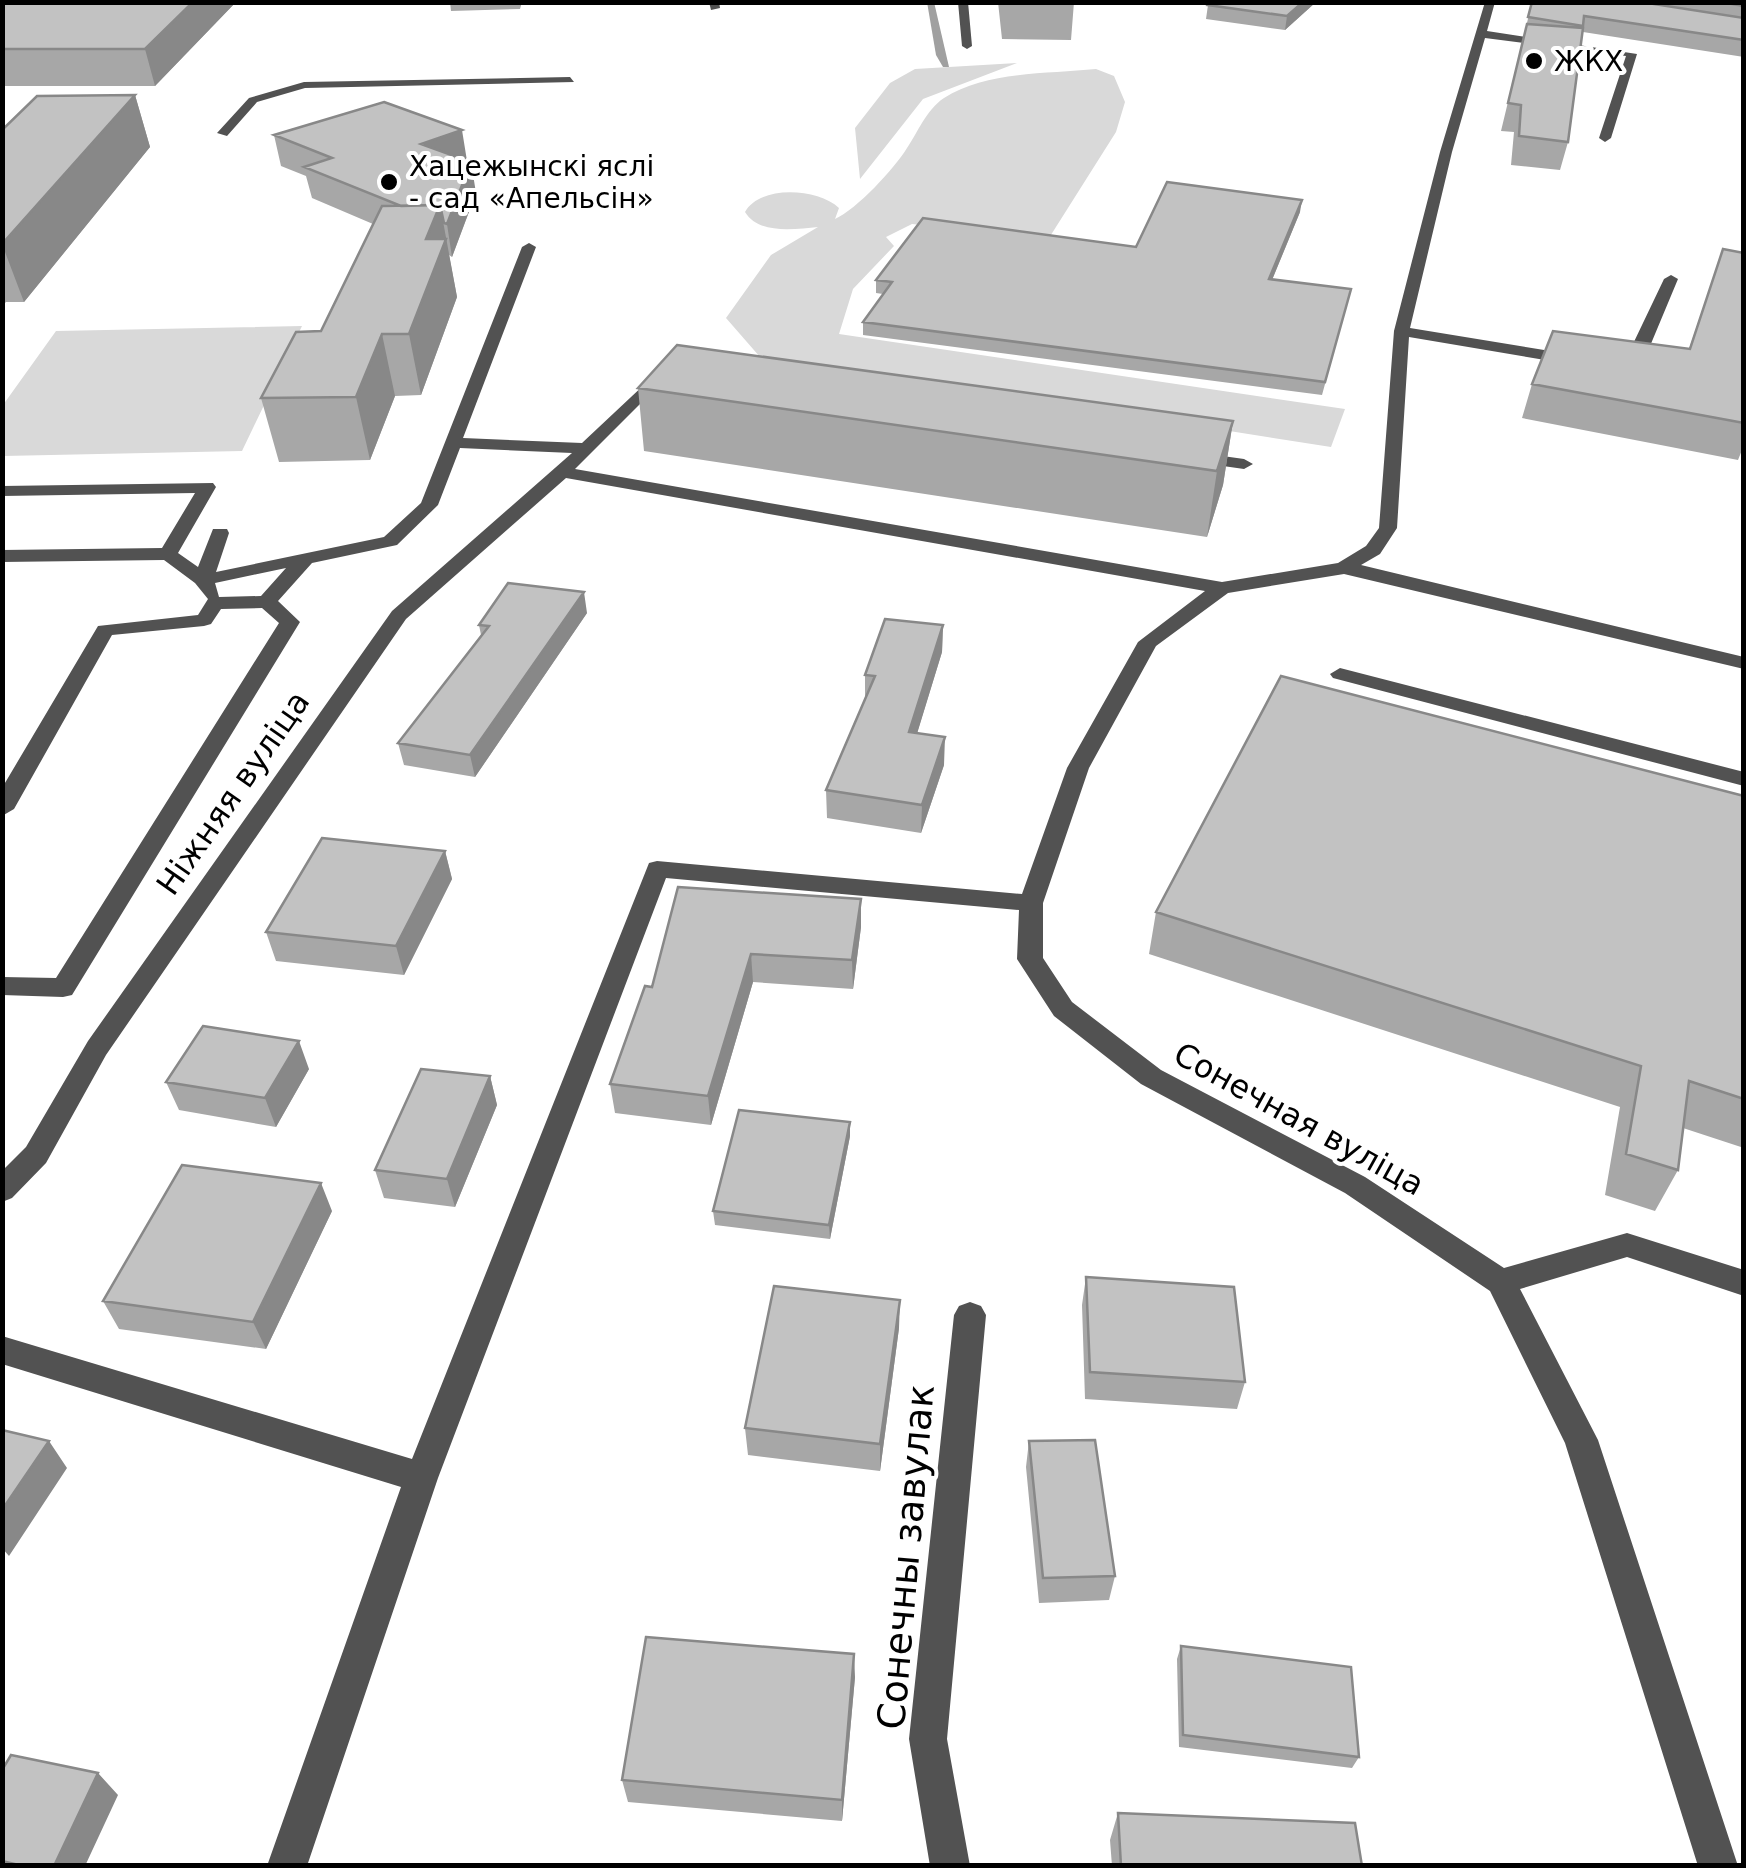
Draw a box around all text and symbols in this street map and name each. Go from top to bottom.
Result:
place label: ЖКХ [1554,45,1623,78]
marker: ЖКХ [1523,50,1545,72]
place label: Хацежынскі яслі - сад «Апельсін» [409,150,654,215]
marker: Хацежынскі яслі - сад «Апельсін» [378,171,400,193]
street label: Ніжняя вуліца [149,684,317,902]
street label: Сонечная вуліца [1167,1035,1431,1203]
street label: Сонечны завулак [869,1383,943,1731]

